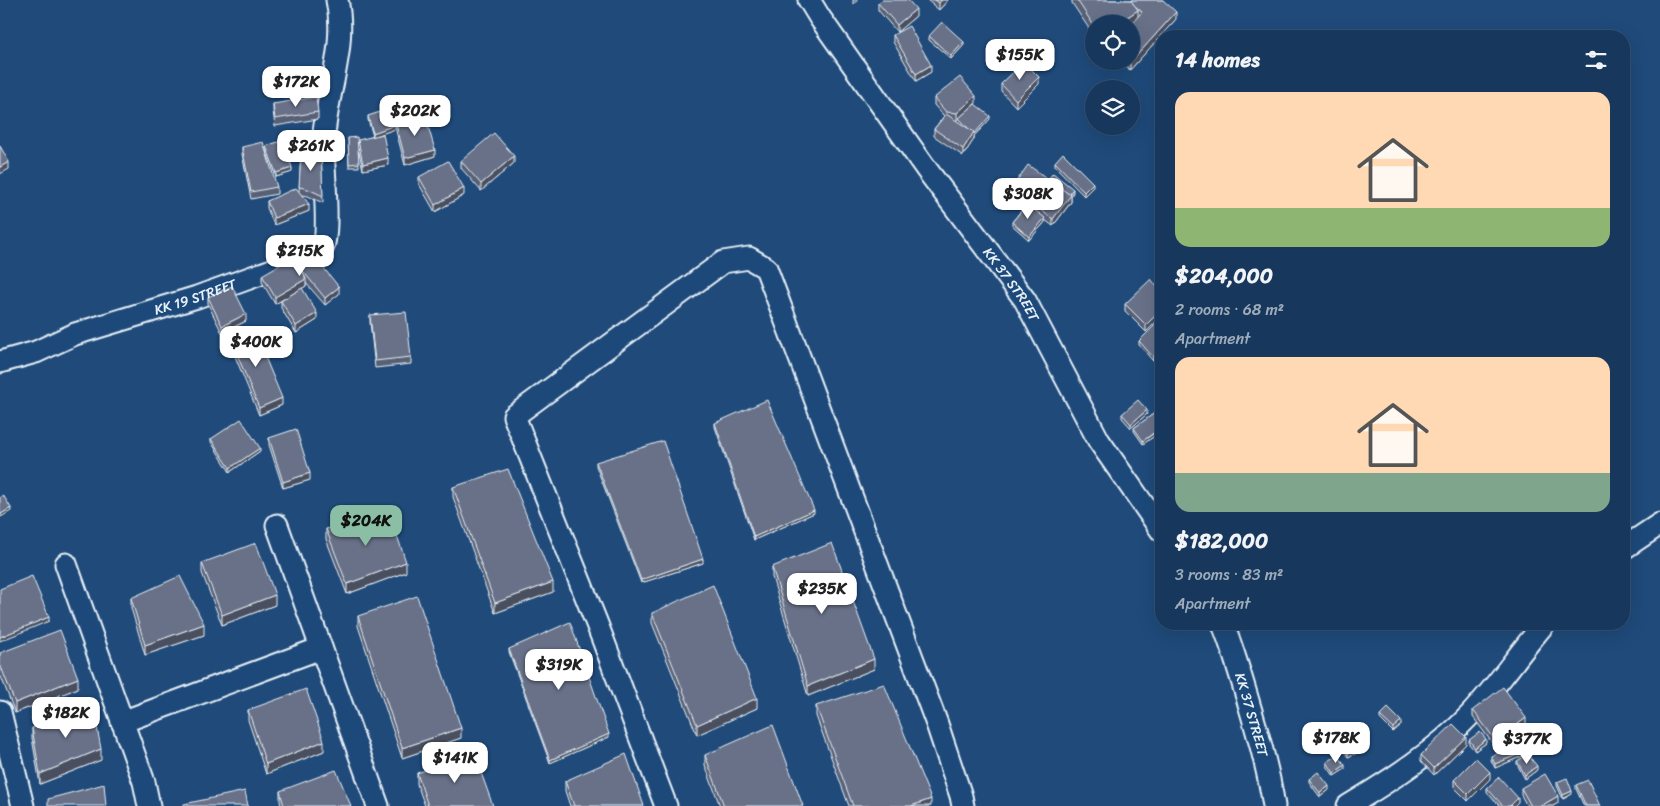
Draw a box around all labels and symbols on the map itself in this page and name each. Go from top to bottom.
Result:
pin: $155K [985,38,1055,81]
pin: $172K [261,66,331,108]
pin: $202K [380,94,450,137]
pin: $261K [276,130,346,172]
pin: $308K [993,178,1063,220]
pin: $215K [265,234,335,277]
street label: KK 37 STREET [977,241,1047,327]
street label: KK 19 STREET [151,271,241,322]
pin: $400K [221,326,291,368]
pin: $204K [331,504,401,547]
pin: $235K [787,572,857,615]
pin: $319K [524,648,594,691]
street label: KK 37 STREET [1228,669,1276,760]
pin: $182K [31,696,101,739]
pin: $178K [1301,722,1371,764]
pin: $377K [1492,722,1562,765]
pin: $141K [420,742,490,784]

